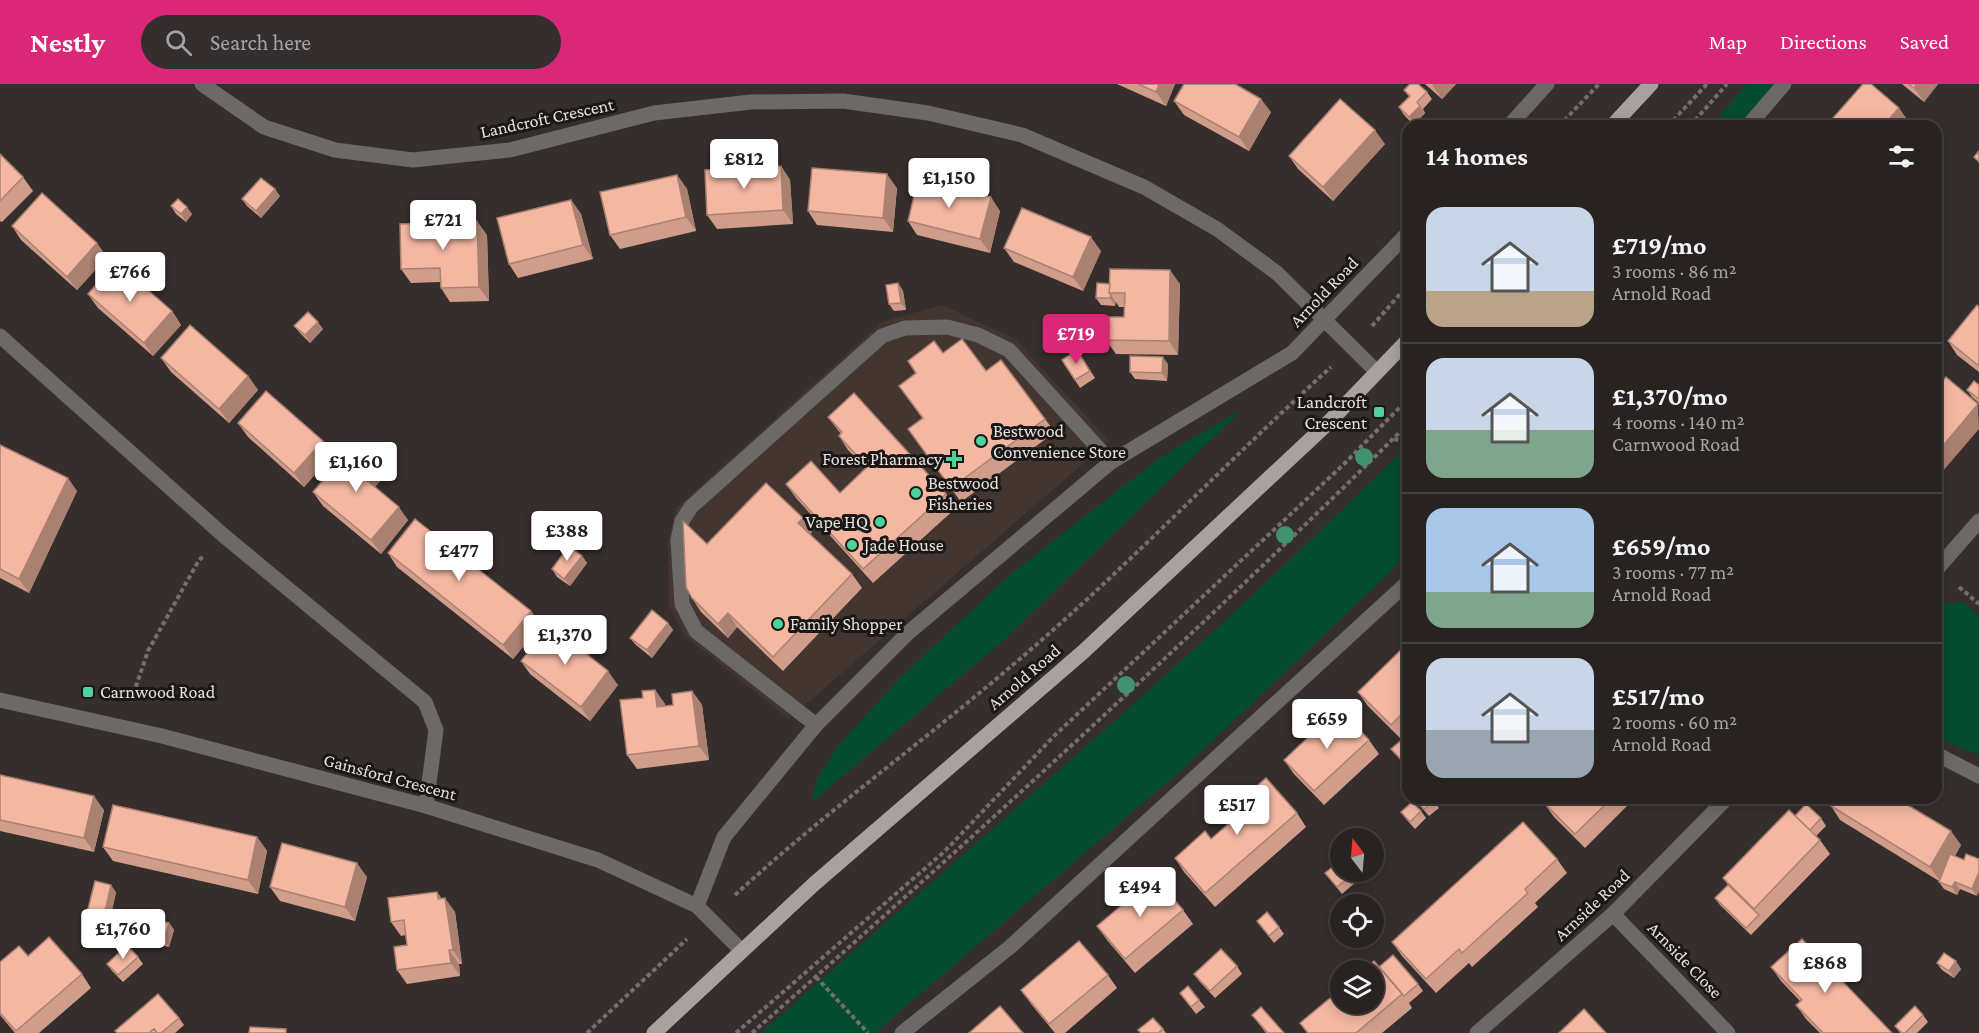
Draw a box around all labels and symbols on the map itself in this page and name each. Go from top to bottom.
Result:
street label: Landcroft Crescent [478,94,617,142]
pin: £812 [708,139,780,190]
pin: £1,150 [900,158,998,209]
pin: £721 [407,200,479,251]
pin: £766 [94,252,166,303]
street label: Arnold Road [1286,253,1363,331]
pin: £719 [1040,314,1112,365]
place label: Landcroft Crescent [1297,392,1368,433]
marker: Landcroft Crescent [1372,405,1386,419]
place label: Bestwood Convenience Store [993,421,1126,462]
marker: Bestwood Convenience Store [974,434,988,448]
pin: £1,160 [307,442,405,493]
place label: Forest Pharmacy [822,449,943,469]
marker: Forest Pharmacy [947,452,961,466]
place label: Bestwood Fisheries [928,473,1000,514]
marker: Bestwood Fisheries [909,486,923,500]
pin: £388 [531,511,603,562]
place label: Vape HQ [806,512,869,532]
marker: Vape HQ [873,515,887,529]
pin: £477 [423,531,495,582]
place label: Jade House [862,535,944,555]
marker: Jade House [845,538,859,552]
place label: Family Shopper [790,614,903,634]
pin: £1,370 [516,615,614,666]
marker: Family Shopper [771,617,785,631]
street label: Arnold Road [984,640,1065,714]
place label: Carnwood Road [100,682,216,702]
marker: Carnwood Road [81,685,95,699]
pin: £659 [1291,699,1363,750]
street label: Gainsford Crescent [321,750,460,805]
pin: £517 [1201,785,1273,836]
north arrow [1330,828,1384,882]
street label: Arnside Road [1550,865,1634,945]
pin: £494 [1104,867,1176,918]
pin: £1,760 [74,909,172,960]
street label: Arnside Close [1644,918,1726,1002]
pin: £868 [1789,943,1861,994]

